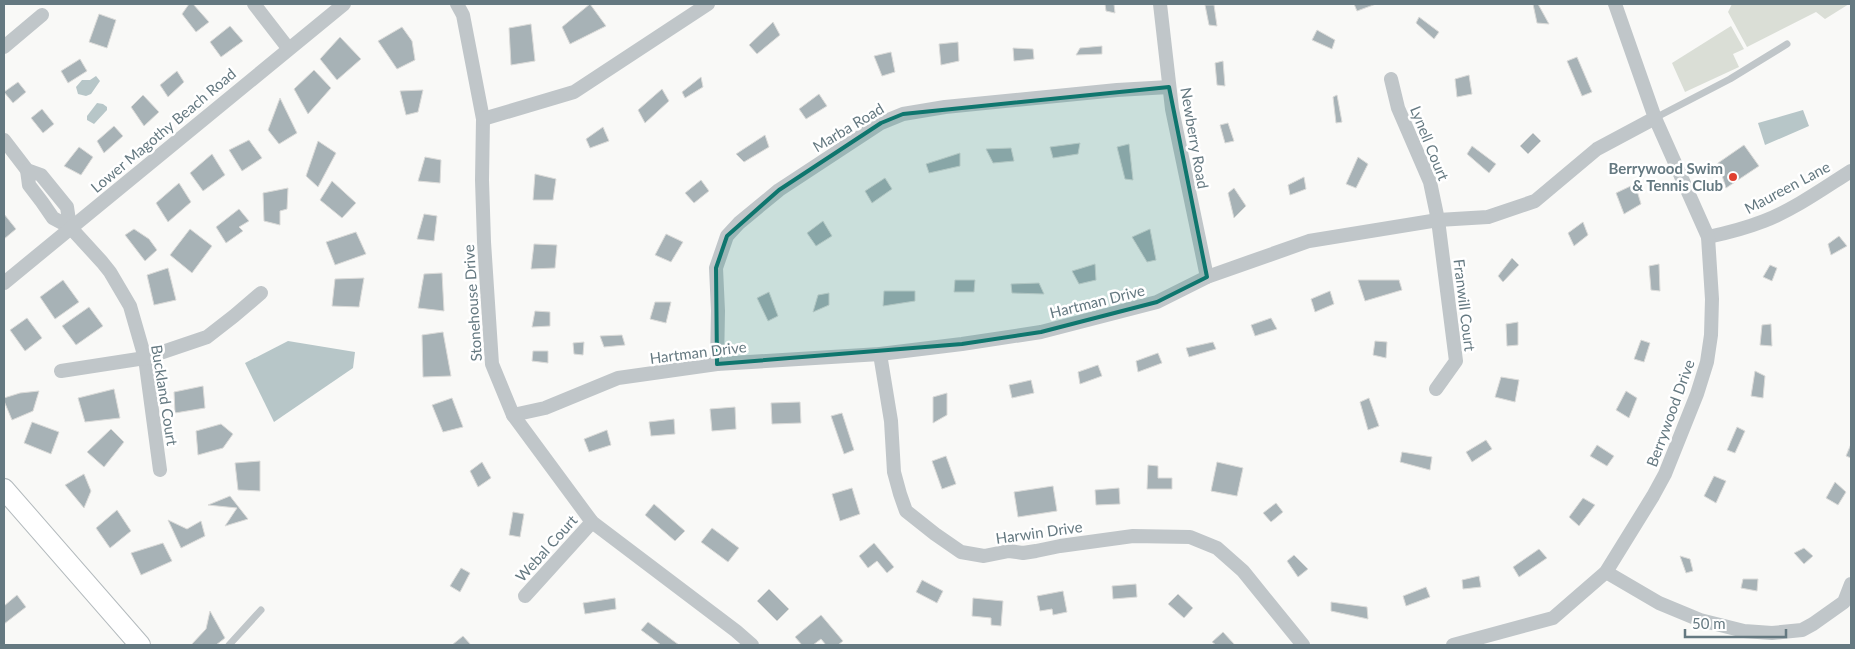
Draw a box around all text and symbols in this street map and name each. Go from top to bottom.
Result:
street label: Lower Magothy Beach Road [87,64,239,196]
street label: Newberry Road [1177,86,1213,190]
street label: Marba Road [809,99,887,155]
street label: Lynell Court [1407,103,1453,183]
street label: Maureen Lane [1741,157,1833,217]
place label: Berrywood Swim & Tennis Club [1608,159,1723,194]
marker: Berrywood Swim & Tennis Club [1727,171,1739,183]
street label: Stonehouse Drive [459,244,485,362]
street label: Franwill Court [1450,258,1480,353]
street label: Hartman Drive [1048,280,1146,322]
street label: Hartman Drive [649,337,747,367]
street label: Buckland Court [148,343,182,447]
street label: Berrywood Drive [1642,357,1698,469]
street label: Webal Court [511,511,581,585]
street label: Harwin Drive [994,517,1084,547]
scale bar [1685,606,1786,638]
text: 50 m [1692,614,1726,632]

